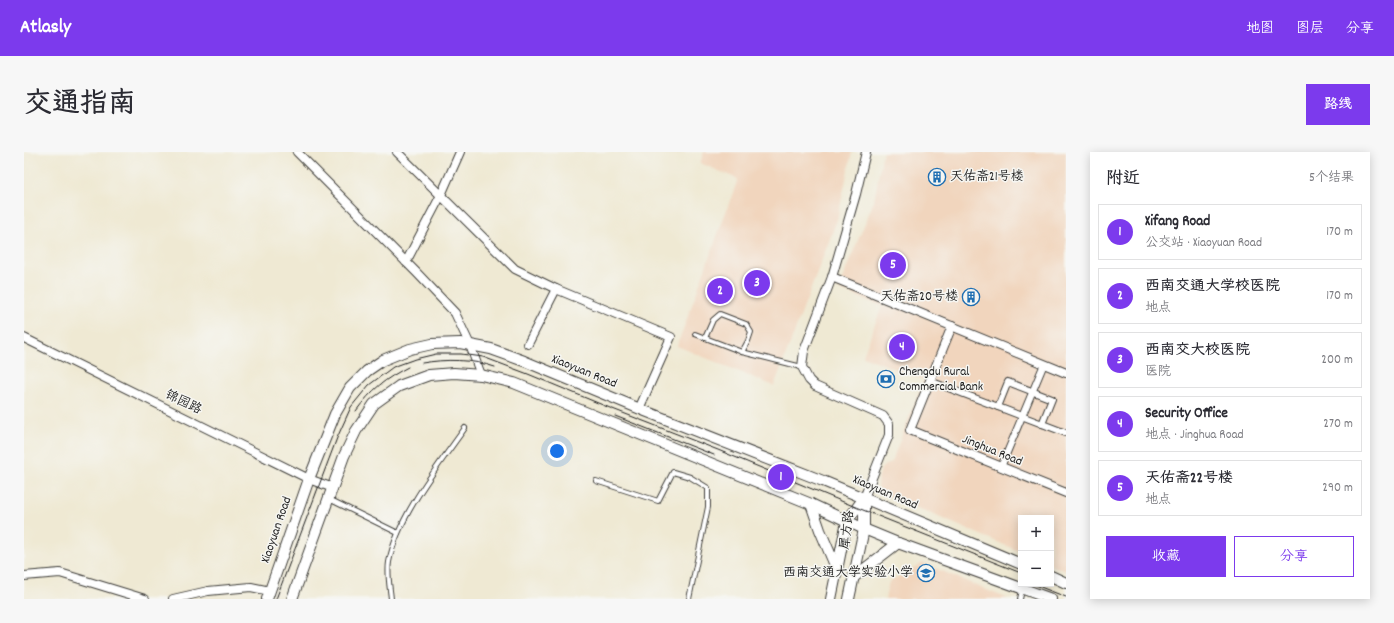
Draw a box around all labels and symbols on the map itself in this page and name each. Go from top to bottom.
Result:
building icon: 天佑斋21号楼 [927,167,947,187]
place label: 天佑斋21号楼 [950,168,1024,187]
pin: 5 [880,250,906,280]
pin: 3 [744,268,770,298]
pin: 2 [707,276,733,306]
building icon: 天佑斋20号楼 [961,287,981,307]
place label: 天佑斋20号楼 [880,288,958,307]
pin: 4 [889,332,915,362]
street label: Xiaoyuan Road [548,350,620,394]
place label: Chengdu Rural Commercial Bank [899,363,983,397]
bank icon: Chengdu Rural Commercial Bank [876,369,896,389]
street label: 锦园路 [161,386,205,420]
street label: Jinghua Road [959,430,1025,472]
your location [547,441,567,461]
pin: 1 [768,462,794,492]
street label: Xiaoyuan Road [849,471,921,515]
street label: Xiaoyuan Road [257,494,297,566]
street label: 犀方路 [836,509,860,551]
school or university icon: 西南交通大学实验小学 [916,563,936,583]
place label: 西南交通大学实验小学 [783,564,913,583]

